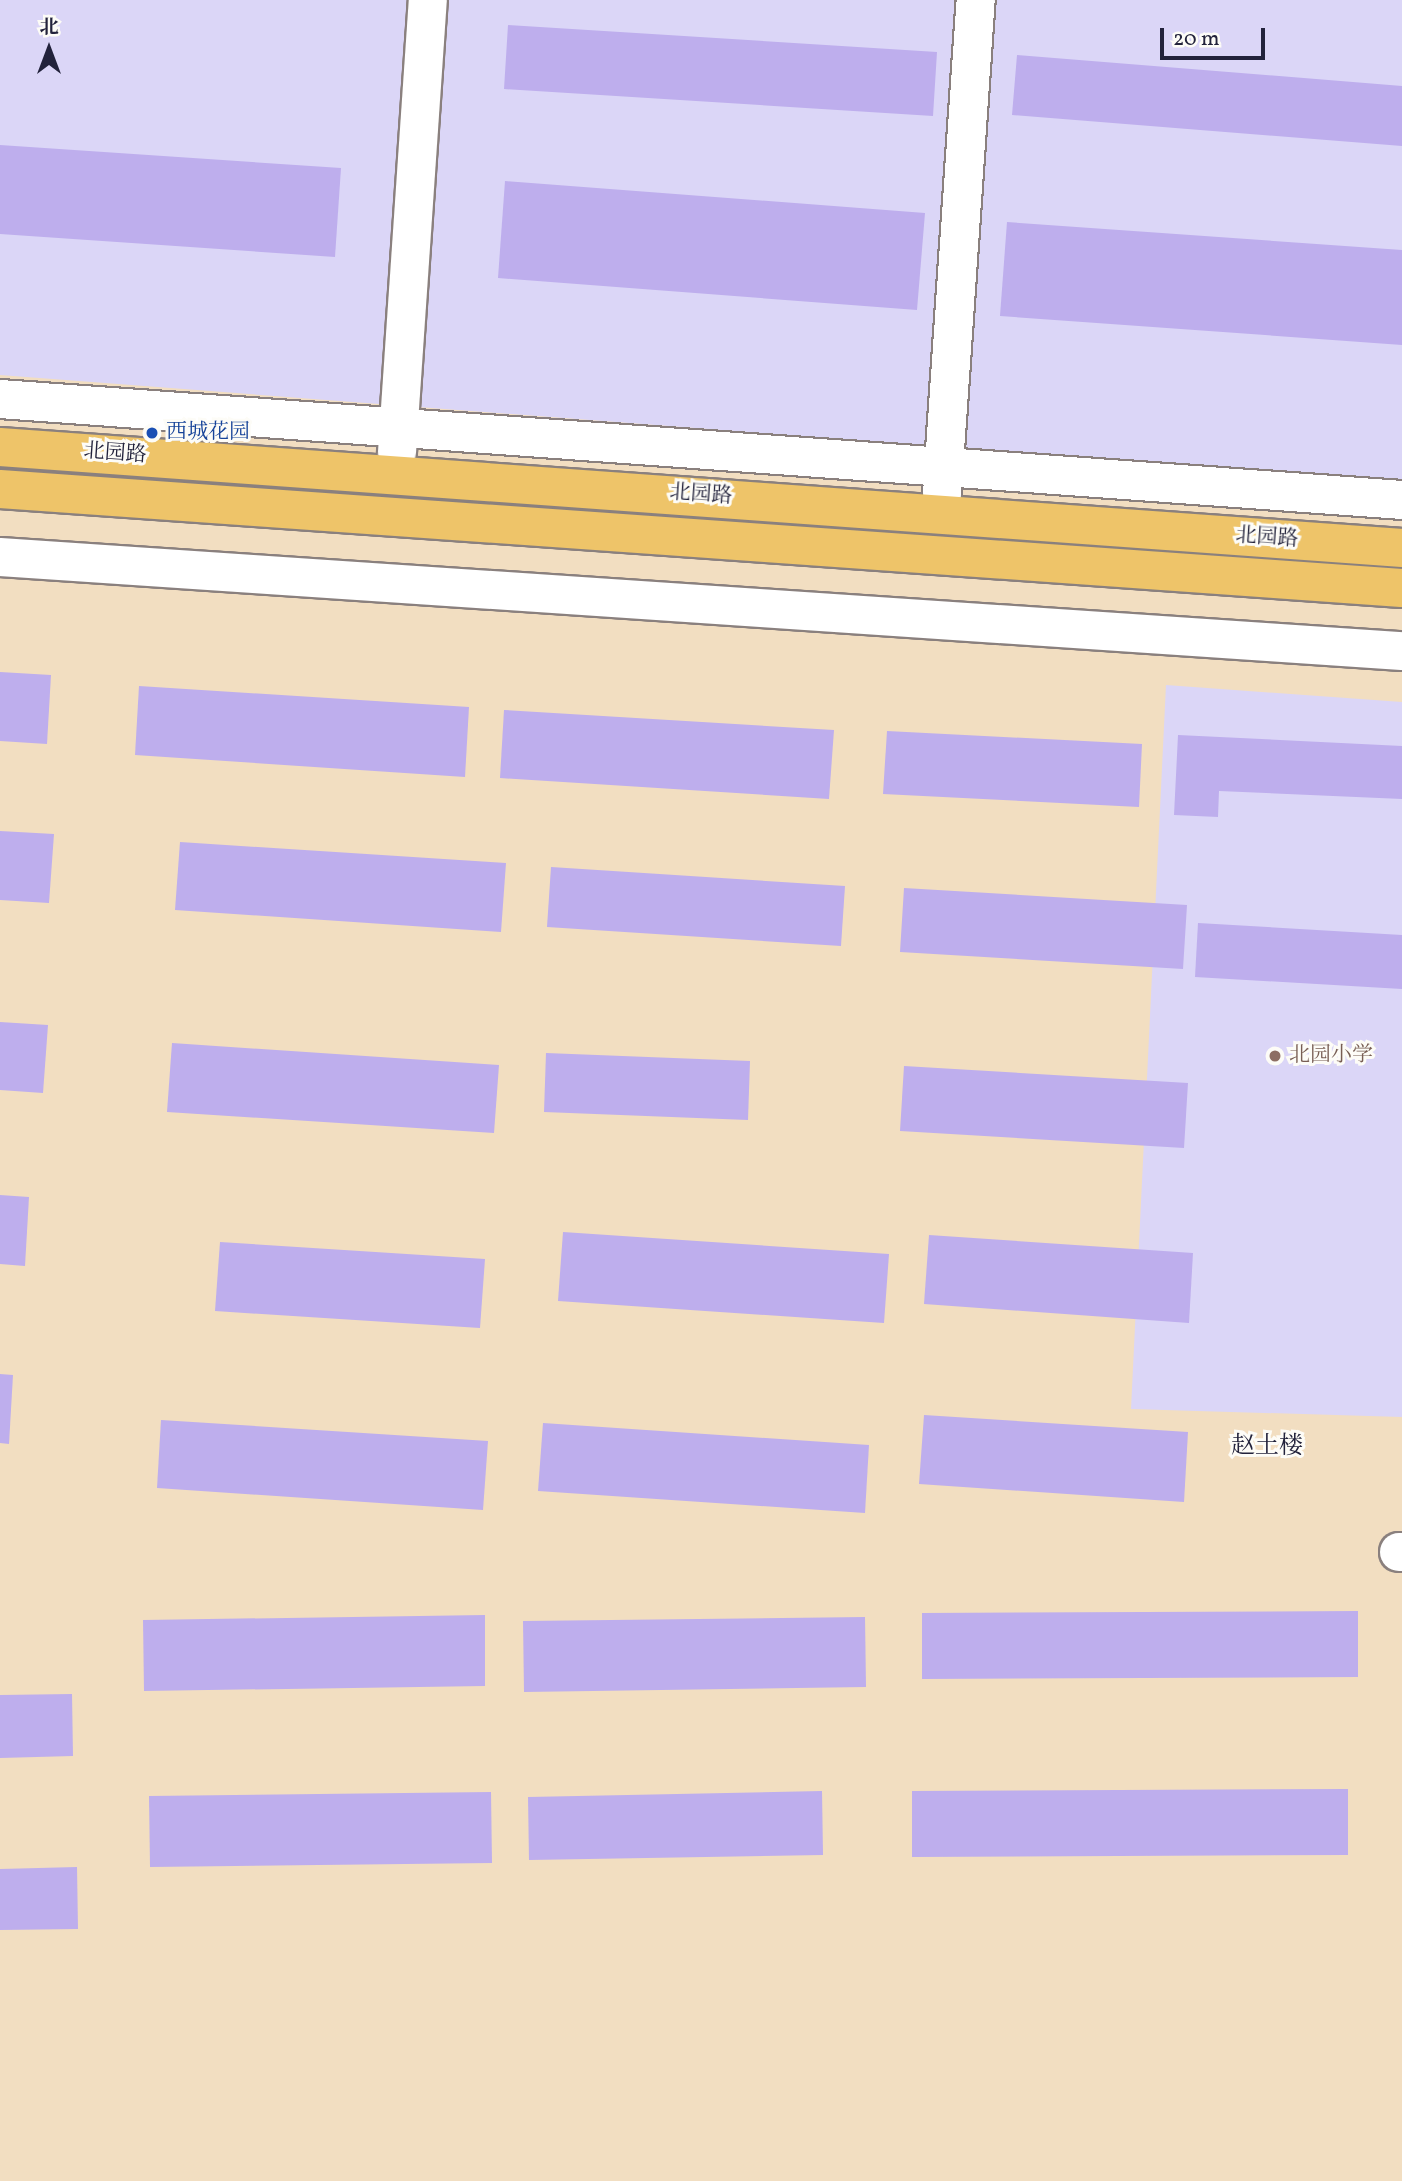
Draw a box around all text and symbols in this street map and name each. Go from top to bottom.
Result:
north arrow [14,14,84,84]
scale bar [1164,14,1269,58]
text: 北 [39,15,59,41]
text: 20 m [1173,25,1219,54]
place label: 西城花园 [166,420,250,446]
marker: 西城花园 [144,425,160,441]
street label: 北园路 [83,439,147,469]
street label: 北园路 [669,480,733,510]
street label: 北园路 [1235,523,1299,553]
place label: 北园小学 [1289,1043,1373,1069]
marker: 北园小学 [1267,1048,1283,1064]
district label: 赵土楼 [1231,1434,1303,1462]

